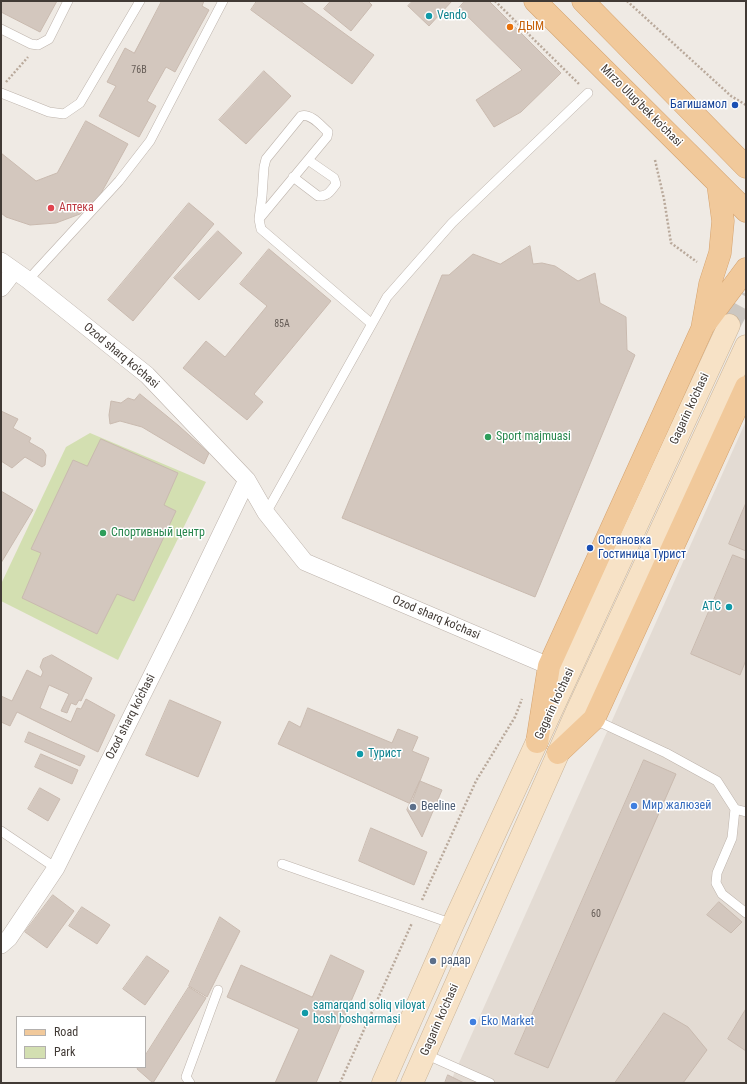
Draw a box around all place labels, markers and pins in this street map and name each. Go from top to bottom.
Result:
place label: Vendo [437,9,467,23]
marker: Vendo [424,11,434,21]
place label: ДЫМ [518,20,544,34]
marker: ДЫМ [505,22,515,32]
place label: Багишамол [670,98,727,112]
marker: Багишамол [730,100,740,110]
place label: Аптека [59,201,94,215]
marker: Аптека [46,203,56,213]
place label: Sport majmuasi [496,430,571,444]
marker: Sport majmuasi [483,432,493,442]
place label: Спортивный центр [111,526,205,540]
marker: Спортивный центр [98,528,108,538]
place label: Остановка Гостиница Турист [598,534,686,562]
marker: Остановка Гостиница Турист [585,543,595,553]
place label: ATC [702,600,721,614]
marker: ATC [724,602,734,612]
place label: Турист [368,747,401,761]
marker: Турист [355,749,365,759]
place label: Мир жалюзей [642,799,711,813]
place label: Beeline [421,800,456,814]
marker: Мир жалюзей [629,801,639,811]
marker: Beeline [408,802,418,812]
place label: радар [441,954,471,968]
marker: радар [428,956,438,966]
place label: samarqand soliq viloyat bosh boshqarmasi [313,999,425,1027]
marker: samarqand soliq viloyat bosh boshqarmasi [300,1008,310,1018]
place label: Eko Market [481,1015,534,1029]
marker: Eko Market [468,1017,478,1027]

